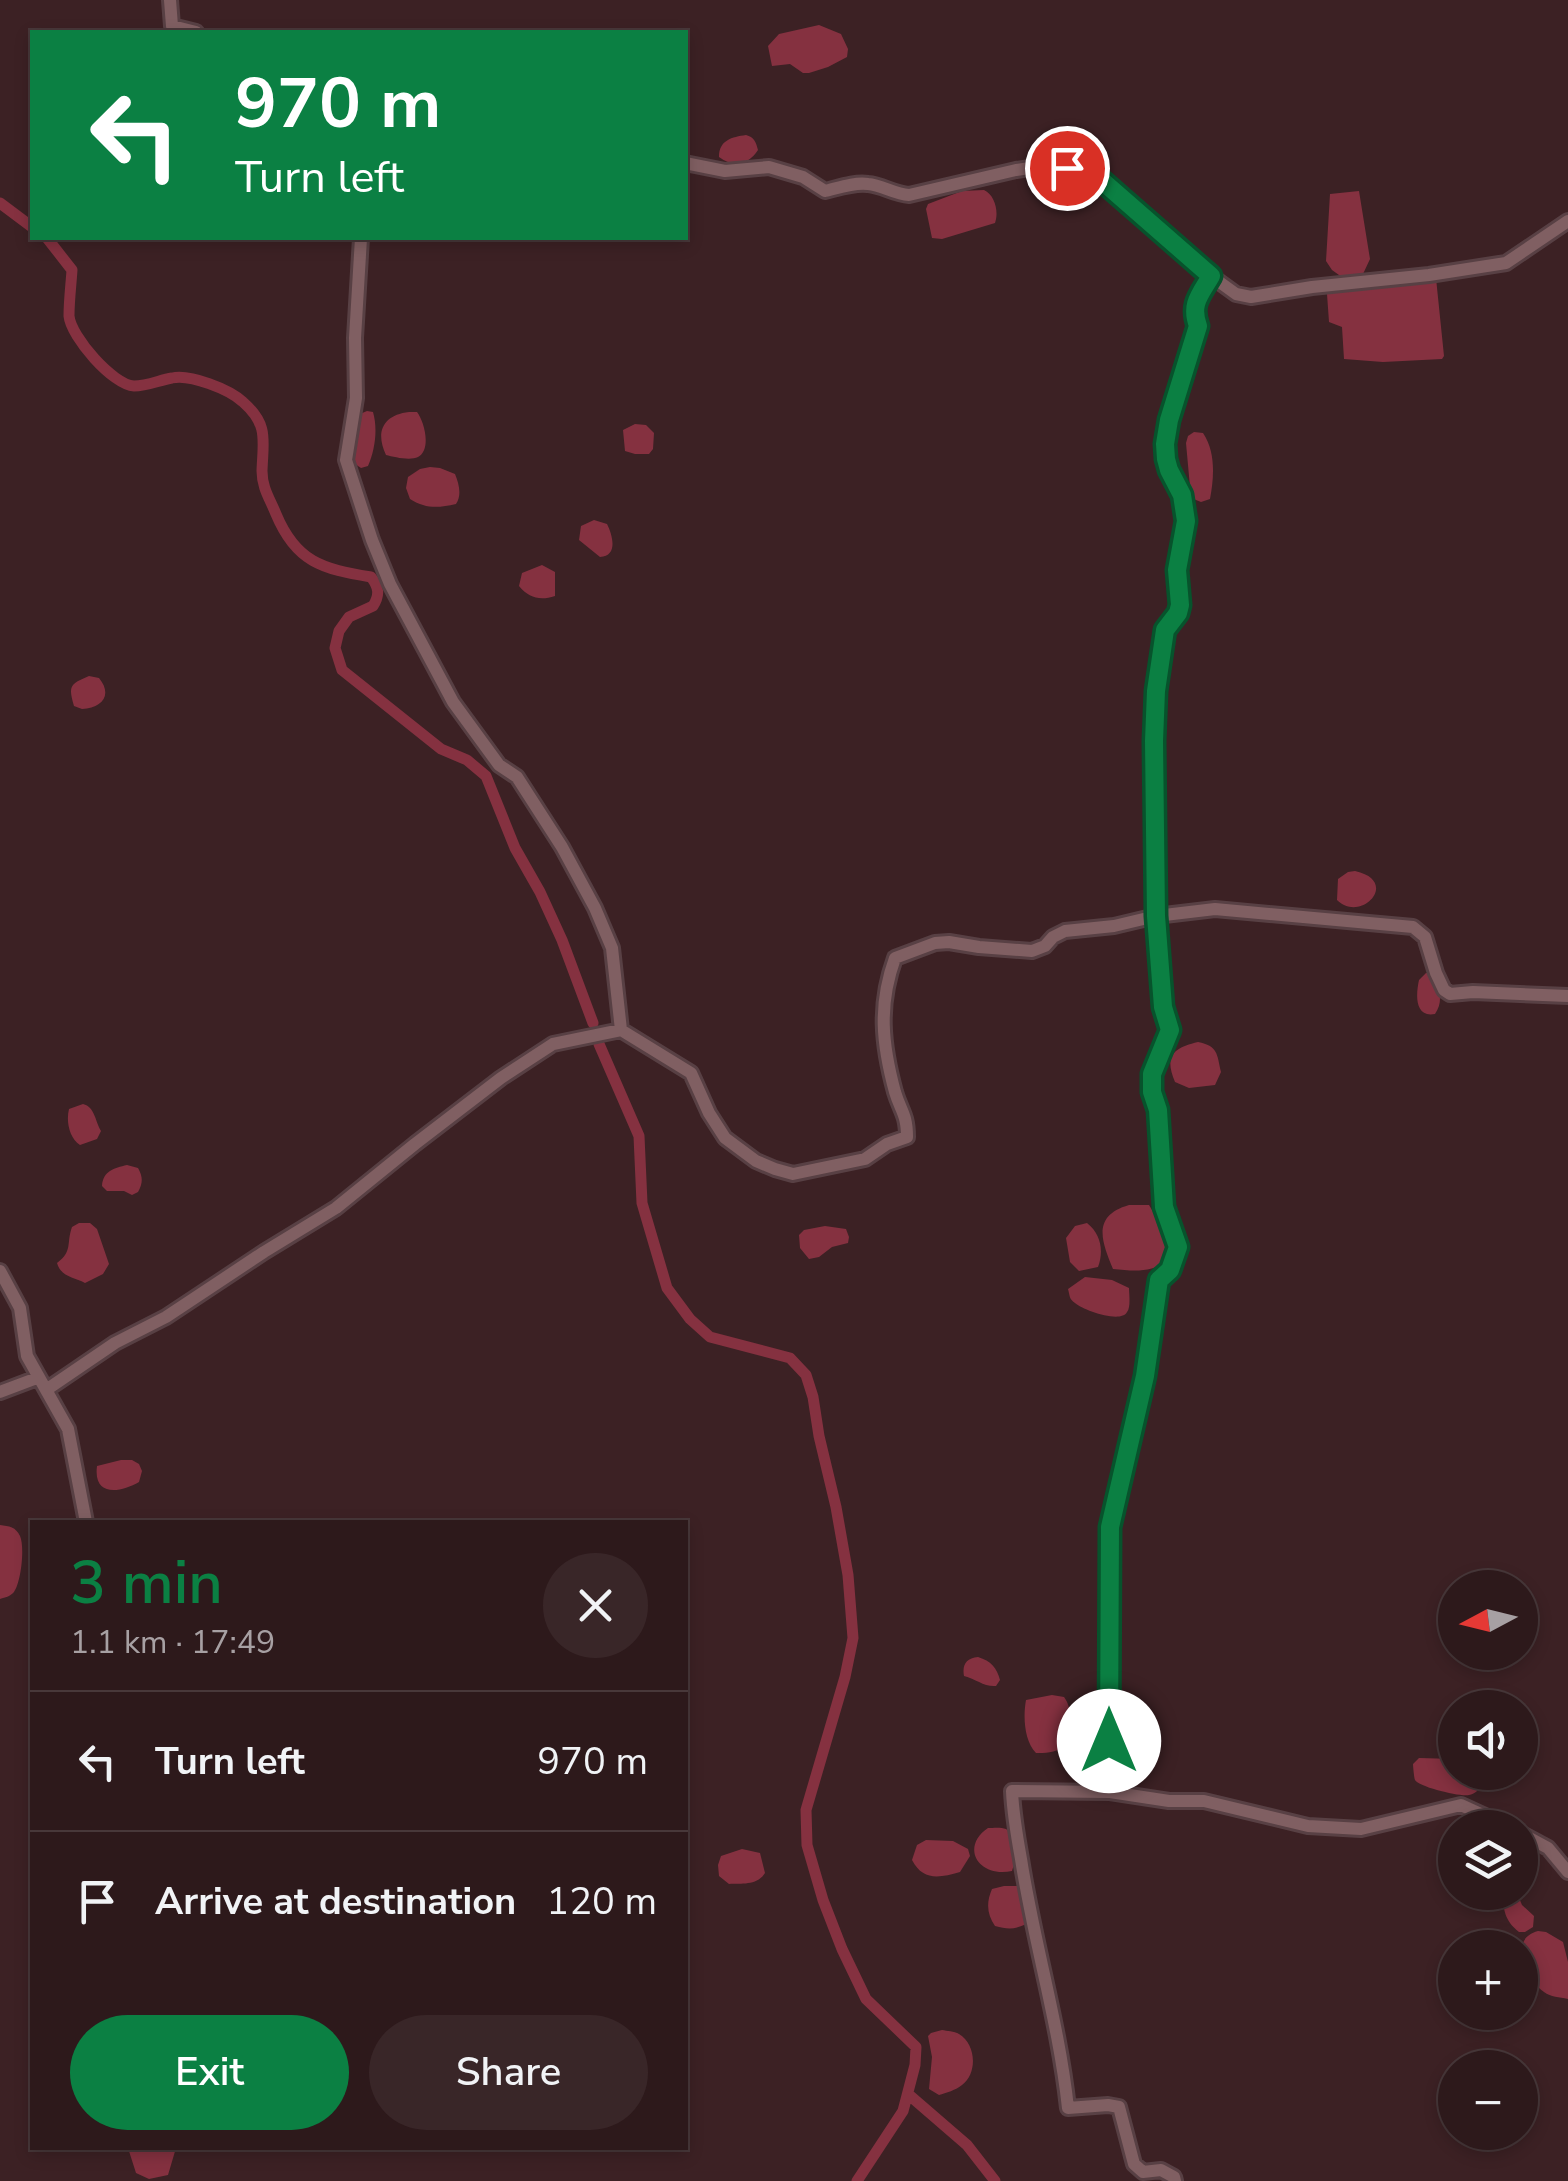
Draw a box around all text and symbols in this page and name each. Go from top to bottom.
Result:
text: 970 m [235,56,441,152]
icon: left [70,70,200,200]
pin [1025,126,1110,211]
icon: arrive [1040,141,1095,196]
text: Turn left [235,147,404,208]
text: 3 min [70,1542,223,1624]
button: close [543,1553,648,1658]
north arrow [1438,1570,1538,1670]
map controls [1438,1570,1538,2150]
text: 1.1 km · 17:49 [70,1621,275,1664]
position arrow [1057,1689,1161,1793]
button: sound [1438,1690,1538,1790]
icon: left [70,1734,125,1789]
text: Turn left [155,1736,305,1787]
text: 970 m [537,1736,648,1787]
button: layers [1438,1810,1538,1910]
icon: arrive [70,1874,125,1929]
text: Arrive at destination [155,1876,516,1927]
text: 120 m [546,1876,657,1927]
button: + [1438,1930,1538,2030]
button: Exit [70,2015,349,2130]
button: Share [369,2015,648,2130]
button: − [1438,2050,1538,2150]

